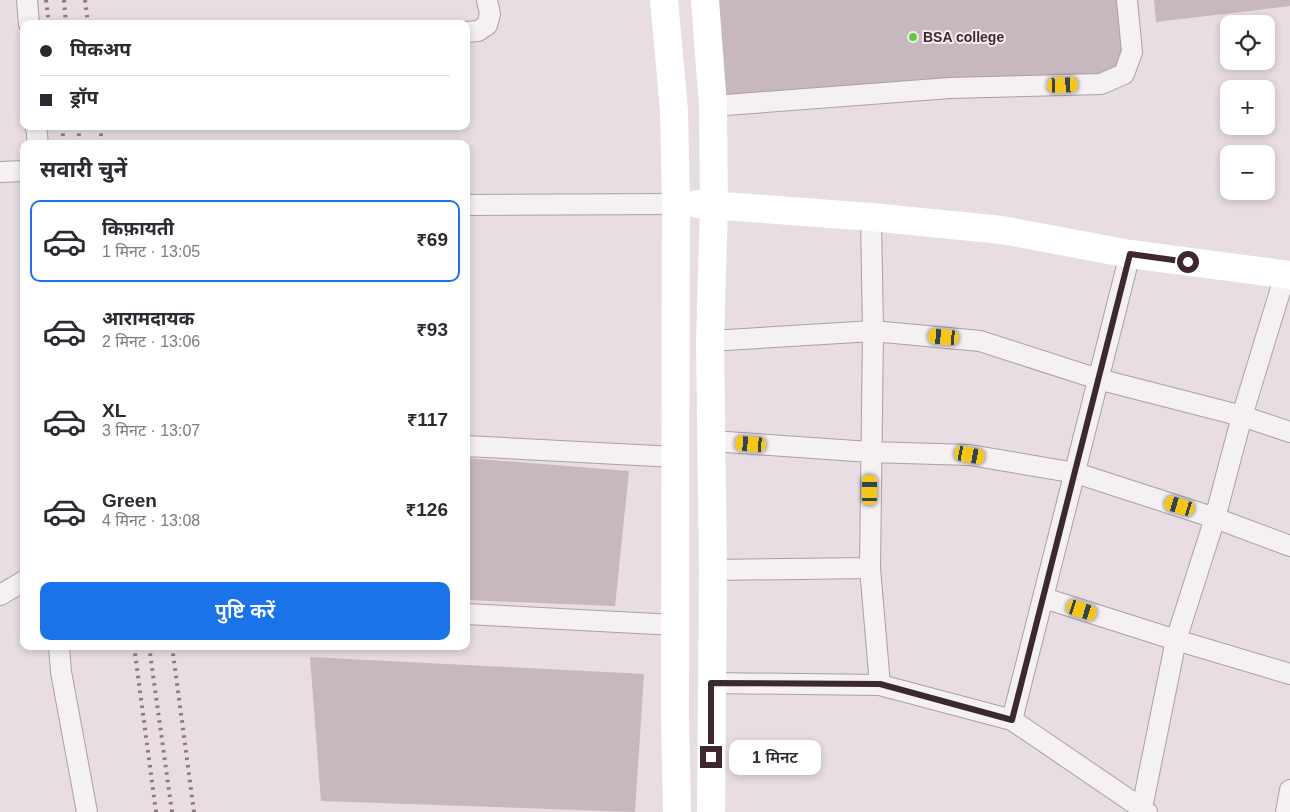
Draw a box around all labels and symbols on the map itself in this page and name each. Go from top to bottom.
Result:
place label: BSA college [923,29,1004,45]
marker: BSA college [907,31,919,43]
car [1047,77,1078,93]
route start [1177,251,1199,273]
car [928,328,959,346]
car [735,435,766,453]
car [953,445,986,465]
car [862,475,877,505]
car [1163,494,1196,518]
car [1065,598,1098,622]
callout: 1 मिनट [728,740,821,774]
route end [700,746,722,768]

